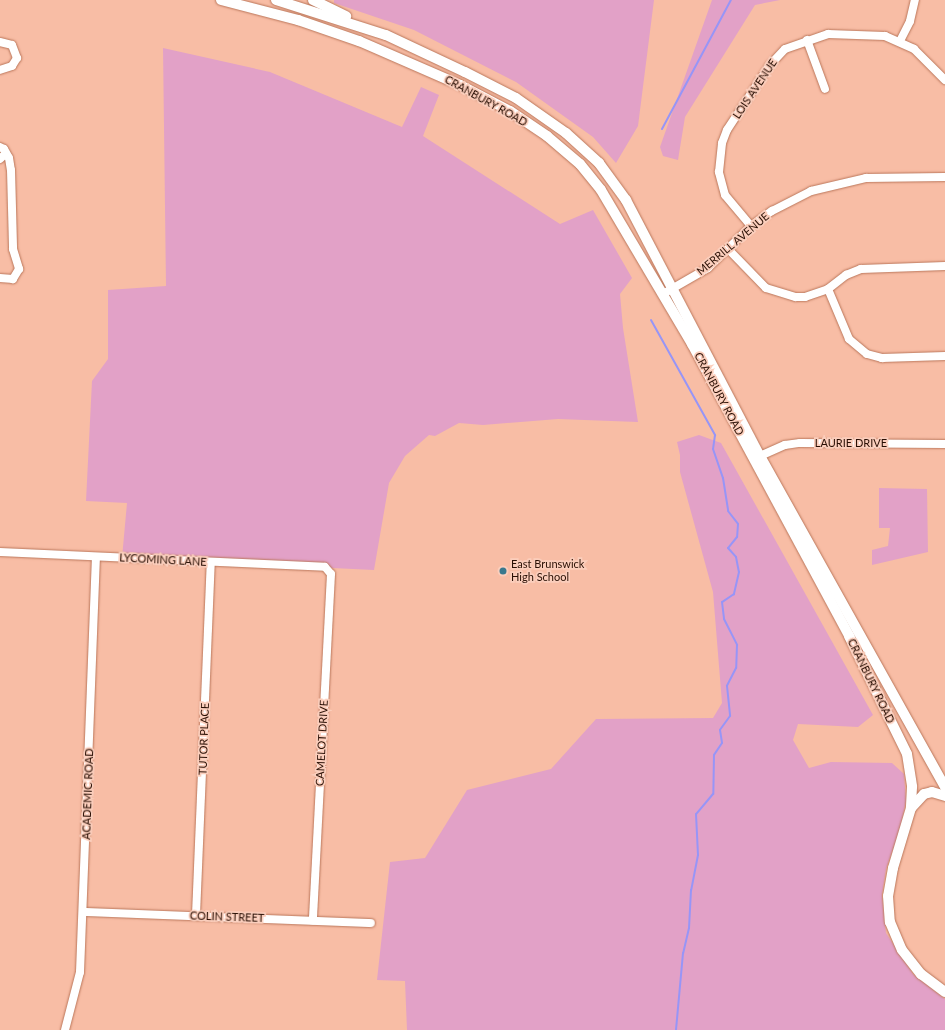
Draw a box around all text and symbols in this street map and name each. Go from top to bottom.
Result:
street label: LOIS AVENUE [730,57,780,121]
street label: CRANBURY ROAD [442,73,530,129]
street label: MERRILL AVENUE [694,210,772,278]
street label: CRANBURY ROAD [691,350,747,438]
street label: LAURIE DRIVE [815,436,887,450]
street label: LYCOMING LANE [119,551,207,569]
place label: East Brunswick High School [511,558,584,584]
marker: East Brunswick High School [498,566,508,576]
street label: CRANBURY ROAD [845,636,897,726]
street label: CAMELOT DRIVE [313,699,331,787]
street label: TUTOR PLACE [196,703,212,775]
street label: ACADEMIC ROAD [80,748,96,840]
street label: COLIN STREET [190,909,264,925]

